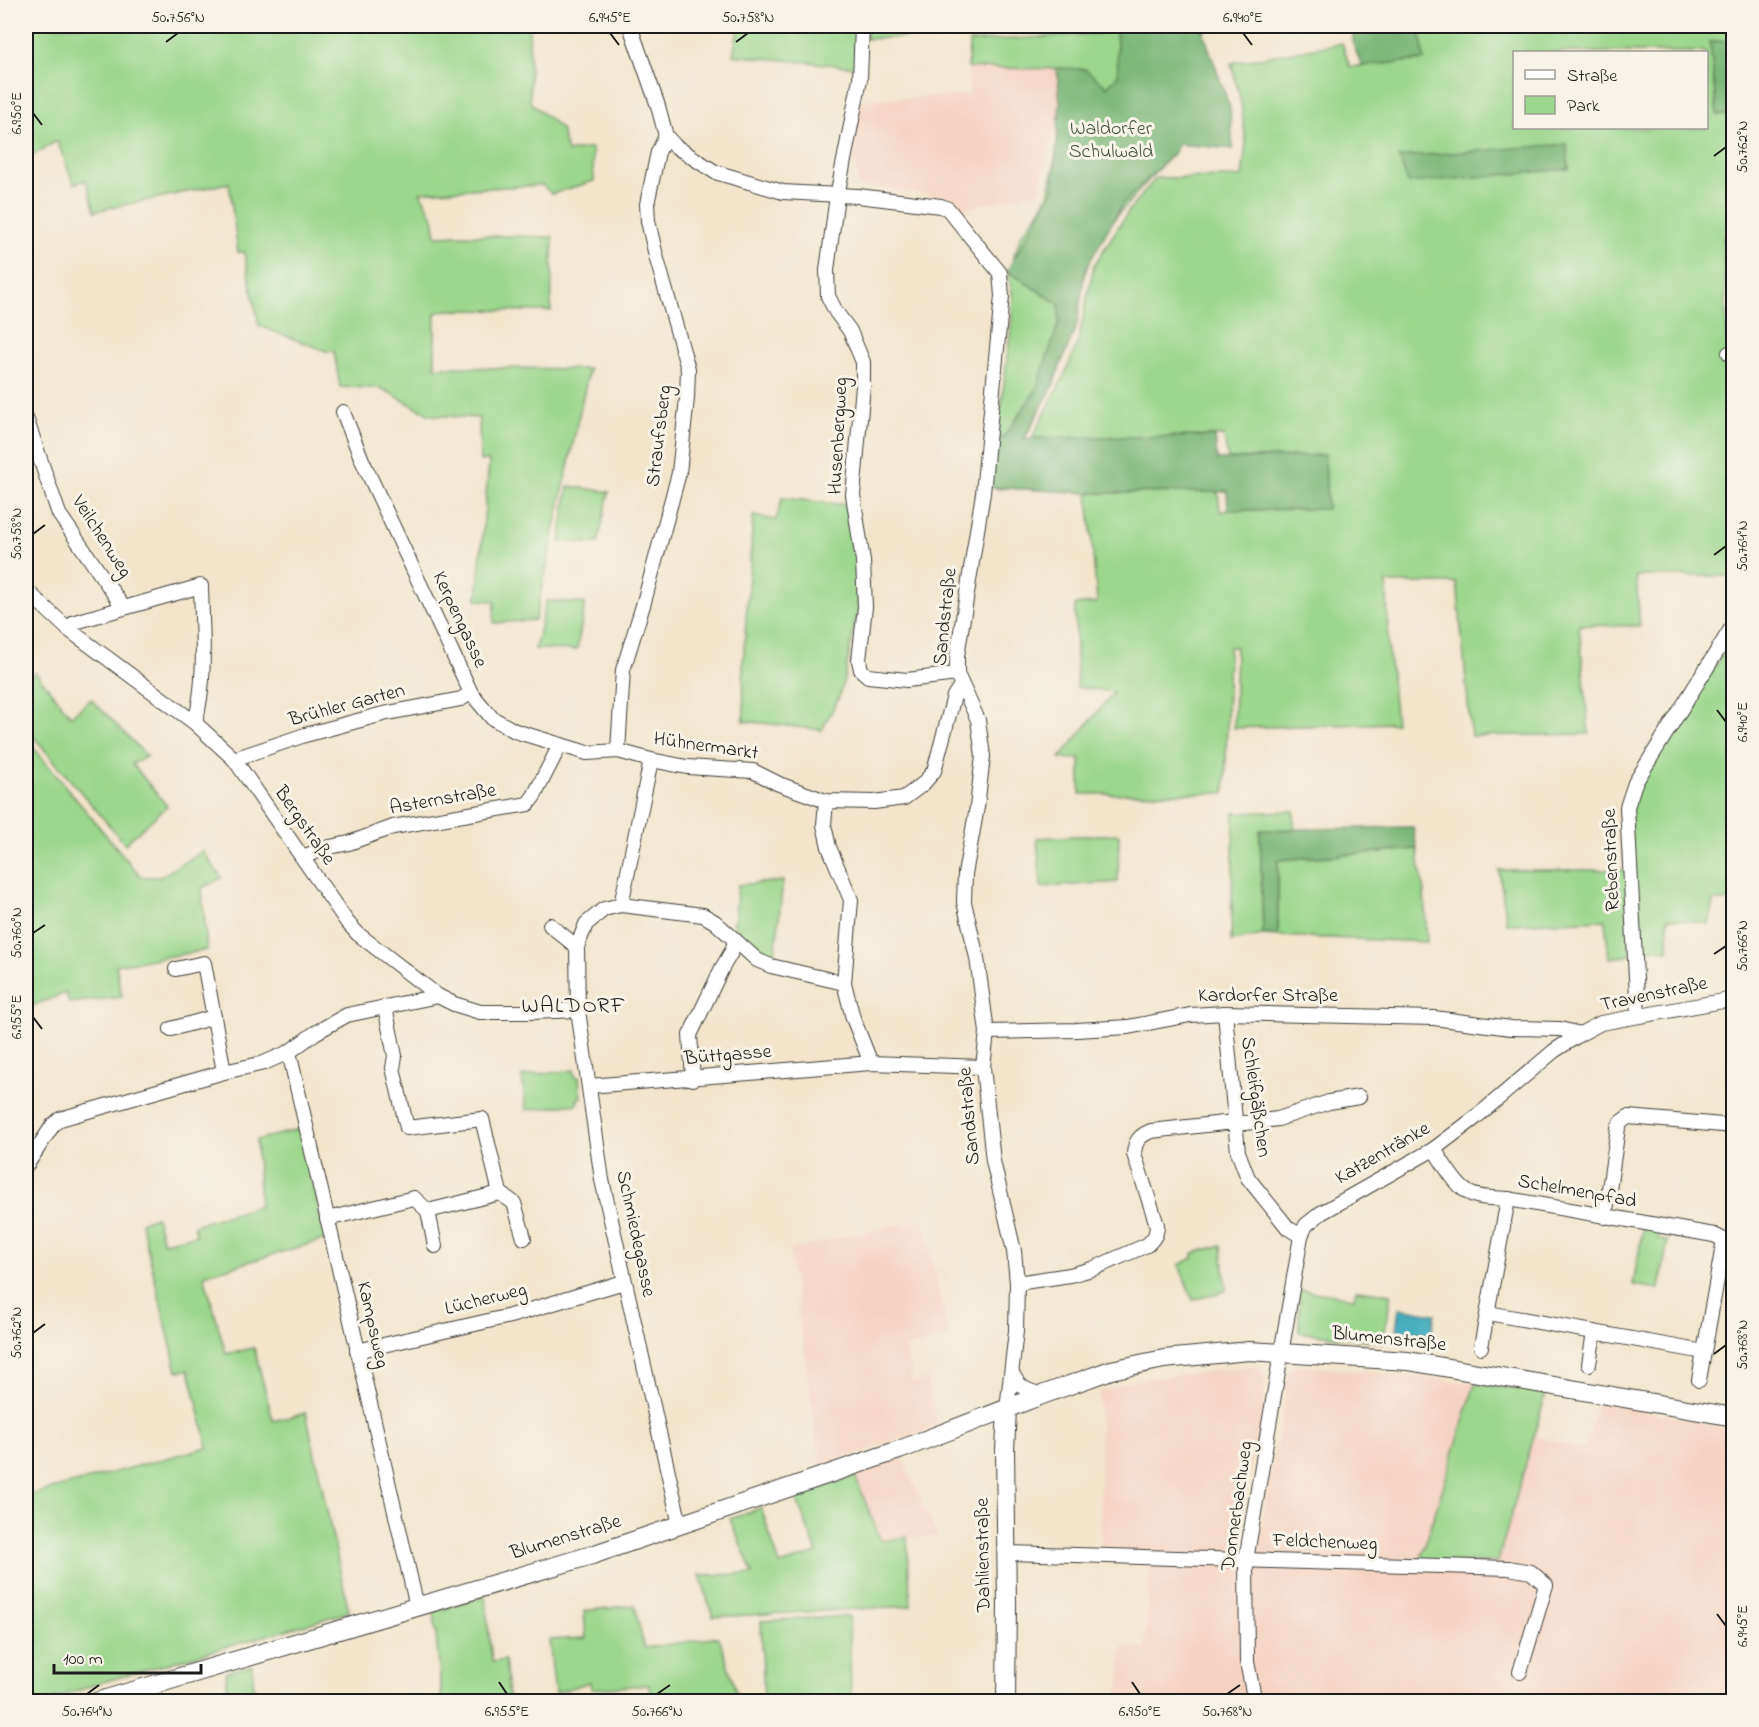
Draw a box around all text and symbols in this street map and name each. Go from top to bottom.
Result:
text: 50.756°N [151,7,205,29]
text: 6.945°E [589,7,631,29]
text: 50.758°N [722,7,774,29]
text: 6.940°E [1223,7,1263,29]
legend [1513,51,1708,129]
text: Straße [1567,64,1618,90]
text: 6.950°E [6,92,28,134]
text: Park [1567,94,1600,120]
park label: Waldorfer Schulwald [1069,115,1153,167]
text: 50.762°N [1732,121,1754,173]
street label: Husenbergweg [821,376,858,496]
street label: Straufsberg [639,384,682,489]
street label: Veilchenweg [62,489,139,585]
text: 50.758°N [6,508,28,560]
text: 50.764°N [1732,520,1754,572]
street label: Kerpengasse [423,567,494,674]
street label: Sandstraße [926,567,966,667]
street label: Brühler Garten [285,677,408,736]
text: 6.940°E [1732,702,1754,742]
street label: Hühnermarkt [652,725,761,769]
street label: Asternstraße [388,776,499,824]
street label: Bergstraße [265,780,342,872]
street label: Rebenstraße [1596,808,1628,912]
text: 50.760°N [6,907,28,959]
text: 50.766°N [1732,920,1754,972]
street label: Travenstraße [1598,969,1710,1021]
street label: Kardorfer Straße [1198,982,1338,1011]
district label: WALDORF [522,991,626,1023]
text: 6.955°E [6,995,28,1039]
street label: Schleifgäßchen [1231,1035,1278,1159]
street label: Büttgasse [682,1038,773,1075]
street label: Sandstraße [951,1066,989,1166]
street label: Katzentränke [1330,1115,1436,1193]
street label: Schelmenpfad [1515,1167,1639,1217]
street label: Schmiedegasse [606,1168,663,1300]
street label: Lücherweg [442,1276,530,1325]
street label: Kampsweg [347,1279,396,1371]
text: 50.762°N [6,1307,28,1359]
street label: Blumenstraße [1329,1319,1448,1360]
text: 50.768°N [1732,1320,1754,1370]
street label: Donnerbachweg [1214,1439,1262,1574]
street label: Dahlienstraße [969,1498,1000,1613]
street label: Blumenstraße [506,1507,625,1569]
street label: Feldchenweg [1271,1527,1378,1560]
text: 6.945°E [1732,1605,1754,1647]
scale bar [54,1637,201,1675]
text: 100 m [63,1647,103,1673]
text: 50.764°N [61,1701,113,1723]
text: 6.955°E [485,1701,529,1723]
text: 50.766°N [631,1701,683,1723]
text: 6.950°E [1119,1701,1161,1723]
text: 50.768°N [1202,1701,1252,1723]

